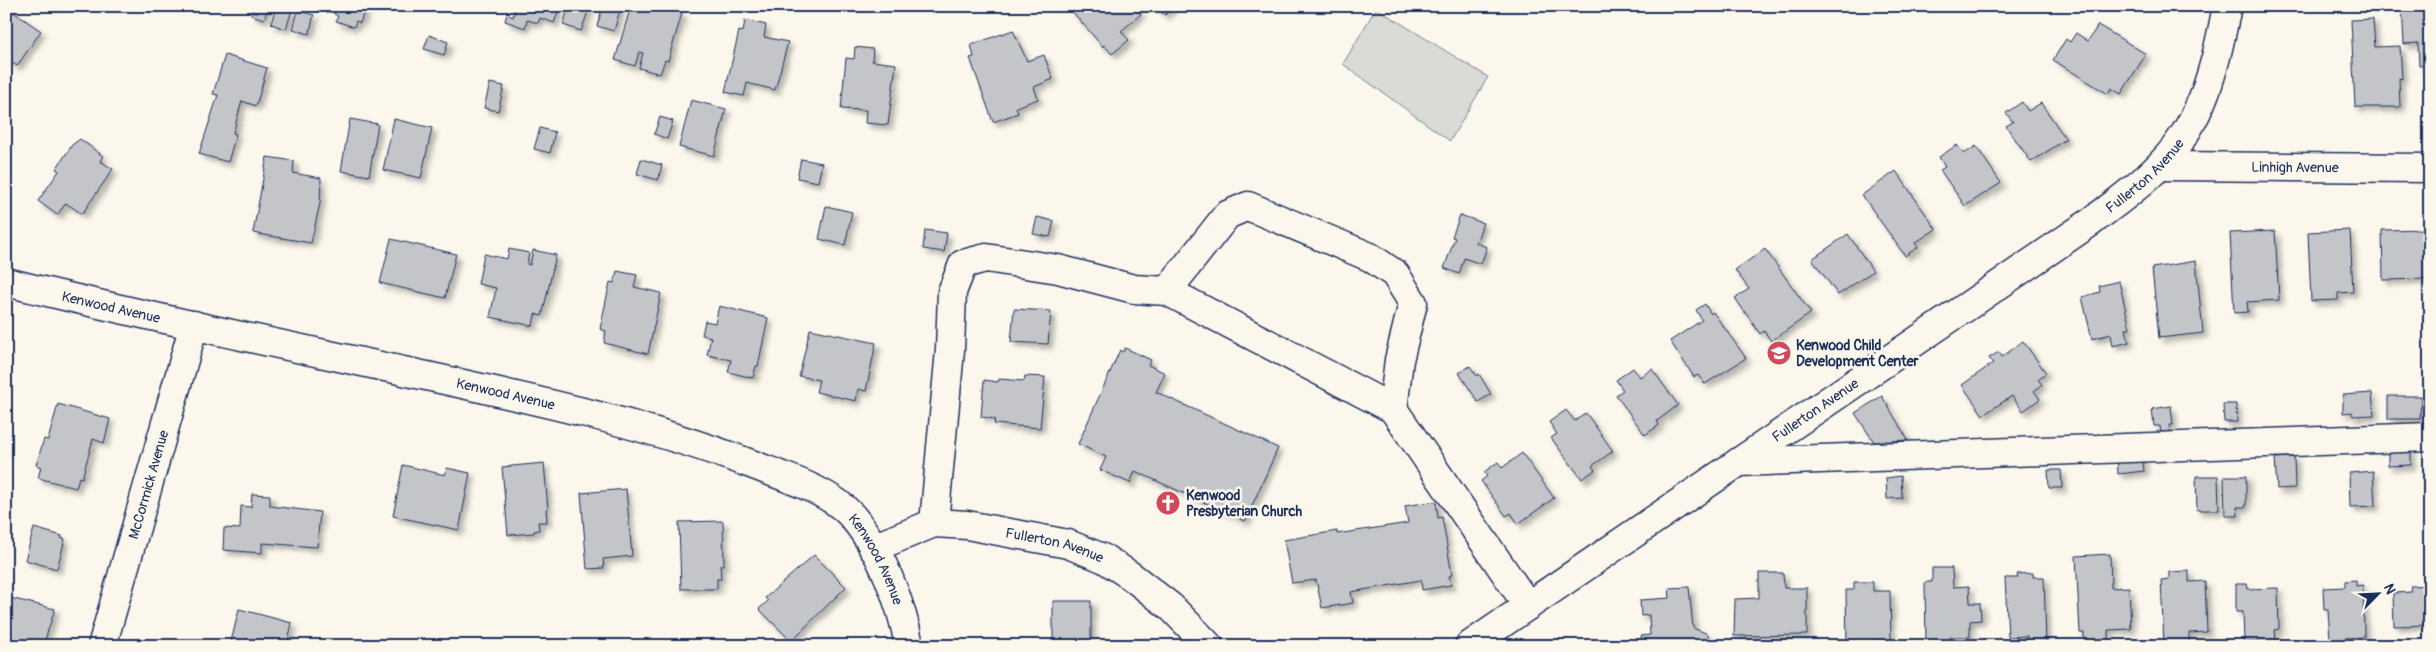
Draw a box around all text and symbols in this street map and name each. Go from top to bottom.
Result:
street label: Fullerton Avenue [2103,135,2188,217]
street label: Linhigh Avenue [2251,159,2339,176]
street label: Kenwood Avenue [60,288,162,327]
place label: Kenwood Child Development Center [1796,337,1920,370]
school or university icon: Kenwood Child Development Center [1766,340,1792,366]
street label: Kenwood Avenue [455,375,557,414]
street label: Fullerton Avenue [1769,375,1862,446]
street label: McCormick Avenue [125,428,172,541]
place label: Kenwood Presbyterian Church [1186,487,1303,520]
church icon: Kenwood Presbyterian Church [1155,490,1181,516]
street label: Kenwood Avenue [845,511,906,607]
street label: Fullerton Avenue [1004,524,1106,567]
north arrow [2354,570,2404,620]
text: N [2380,581,2399,597]

